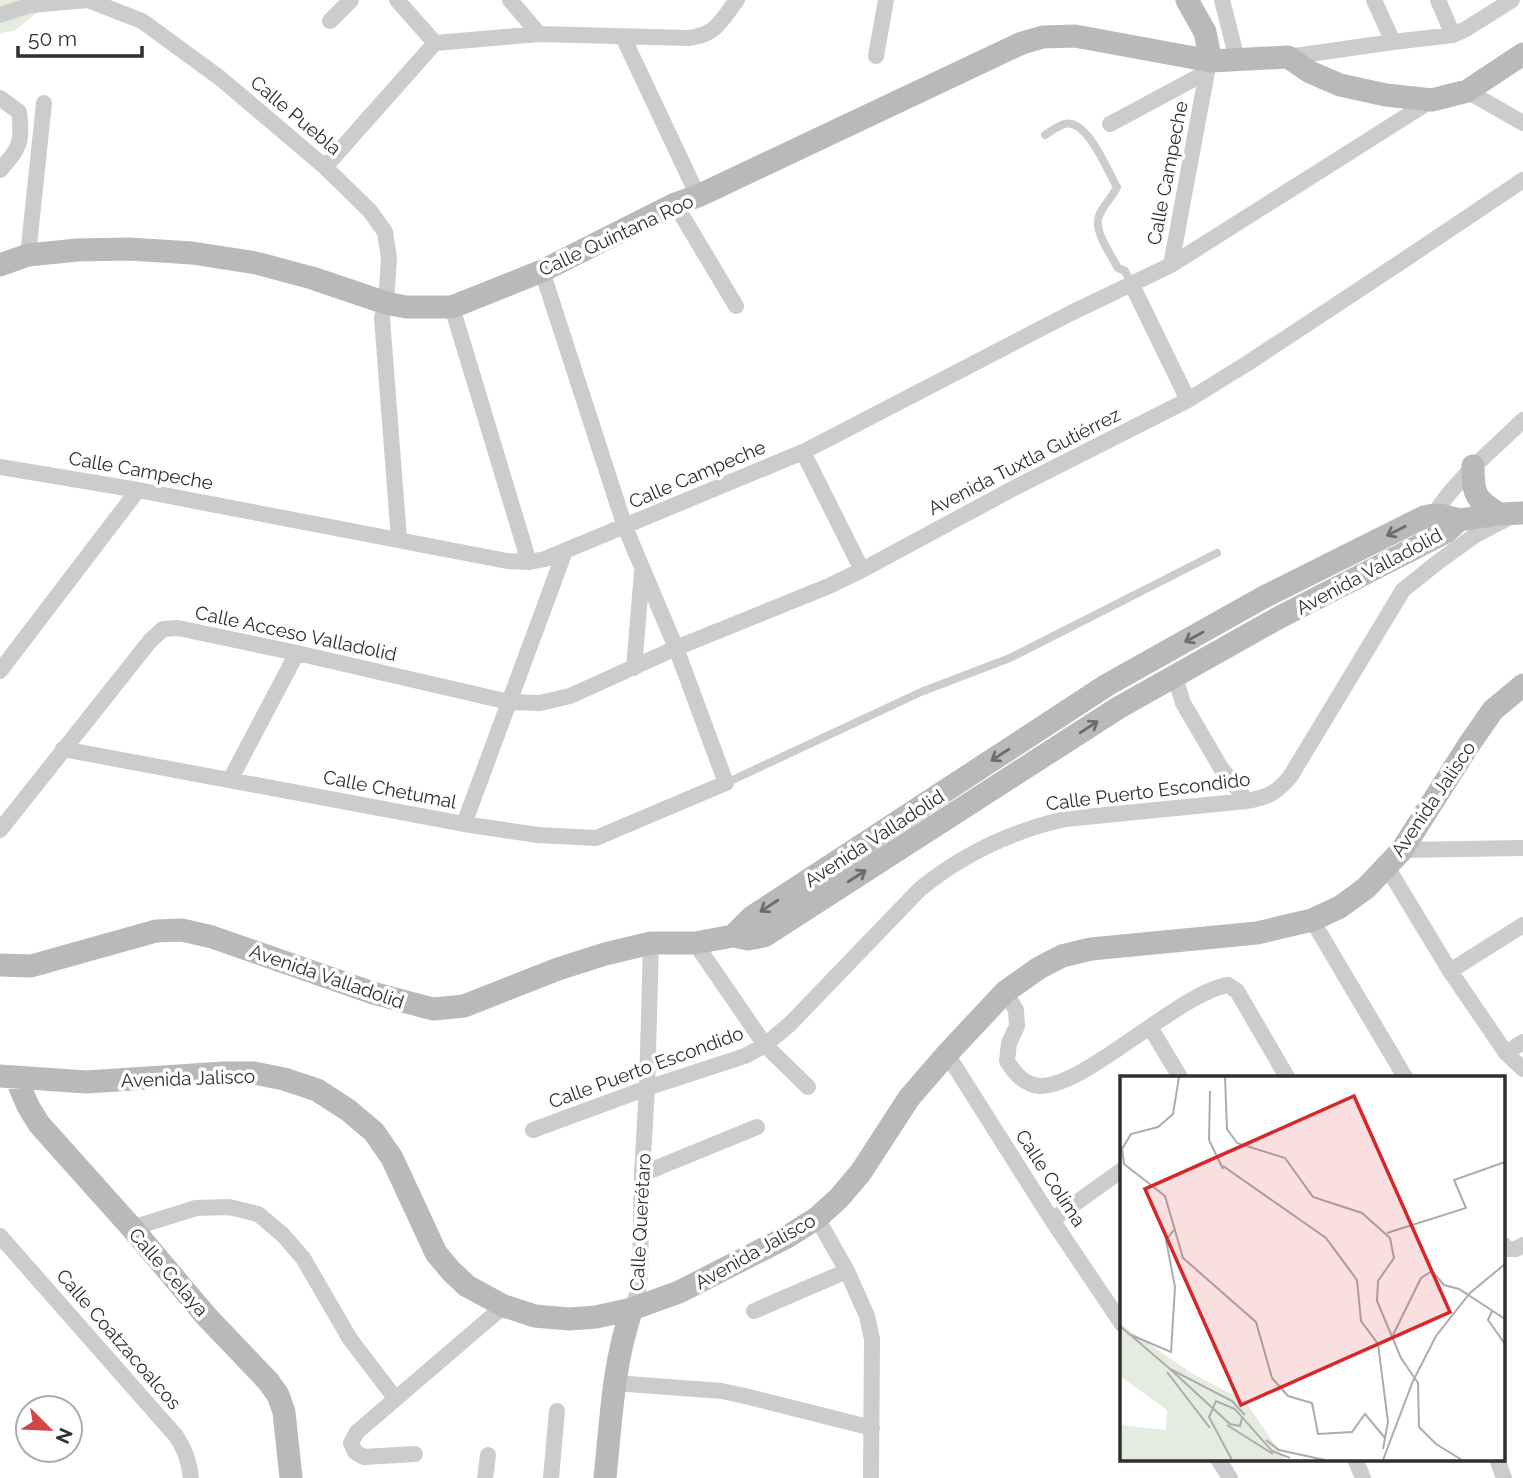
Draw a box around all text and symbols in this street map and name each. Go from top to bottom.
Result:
scale bar [18,14,142,58]
text: 50 m [28,26,77,51]
street label: Calle Puebla [246,71,346,159]
street label: Calle Campeche [1142,99,1192,247]
street label: Calle Quintana Roo [535,190,697,280]
street label: Avenida Tuxtla Gutiérrez [924,403,1124,519]
street label: Calle Campeche [625,435,769,513]
street label: Calle Campeche [67,446,215,494]
street label: Avenida Valladolid [1292,523,1446,619]
one-way arrow [1386,525,1407,539]
street label: Calle Acceso Valladolid [193,601,399,665]
one-way arrow [1184,630,1205,644]
one-way arrow [1079,719,1099,733]
street label: Avenida Jalisco [1386,737,1480,861]
one-way arrow [991,748,1010,762]
street label: Calle Chetumal [321,765,459,813]
street label: Calle Puerto Escondido [1045,768,1251,814]
street label: Avenida Valladolid [800,785,948,891]
one-way arrow [846,869,866,883]
one-way arrow [759,900,779,914]
street label: Avenida Valladolid [247,939,407,1013]
street label: Calle Puerto Escondido [546,1022,746,1112]
street label: Avenida Jalisco [120,1065,256,1091]
inset map [1120,1076,1506,1460]
street label: Calle Colima [1011,1125,1091,1231]
street label: Calle Querétaro [625,1152,655,1292]
street label: Avenida Jalisco [691,1209,819,1293]
street label: Calle Celaya [125,1223,213,1321]
street label: Calle Coatzacoalcos [52,1264,186,1414]
north arrow [14,1394,84,1464]
text: N [52,1425,78,1447]

